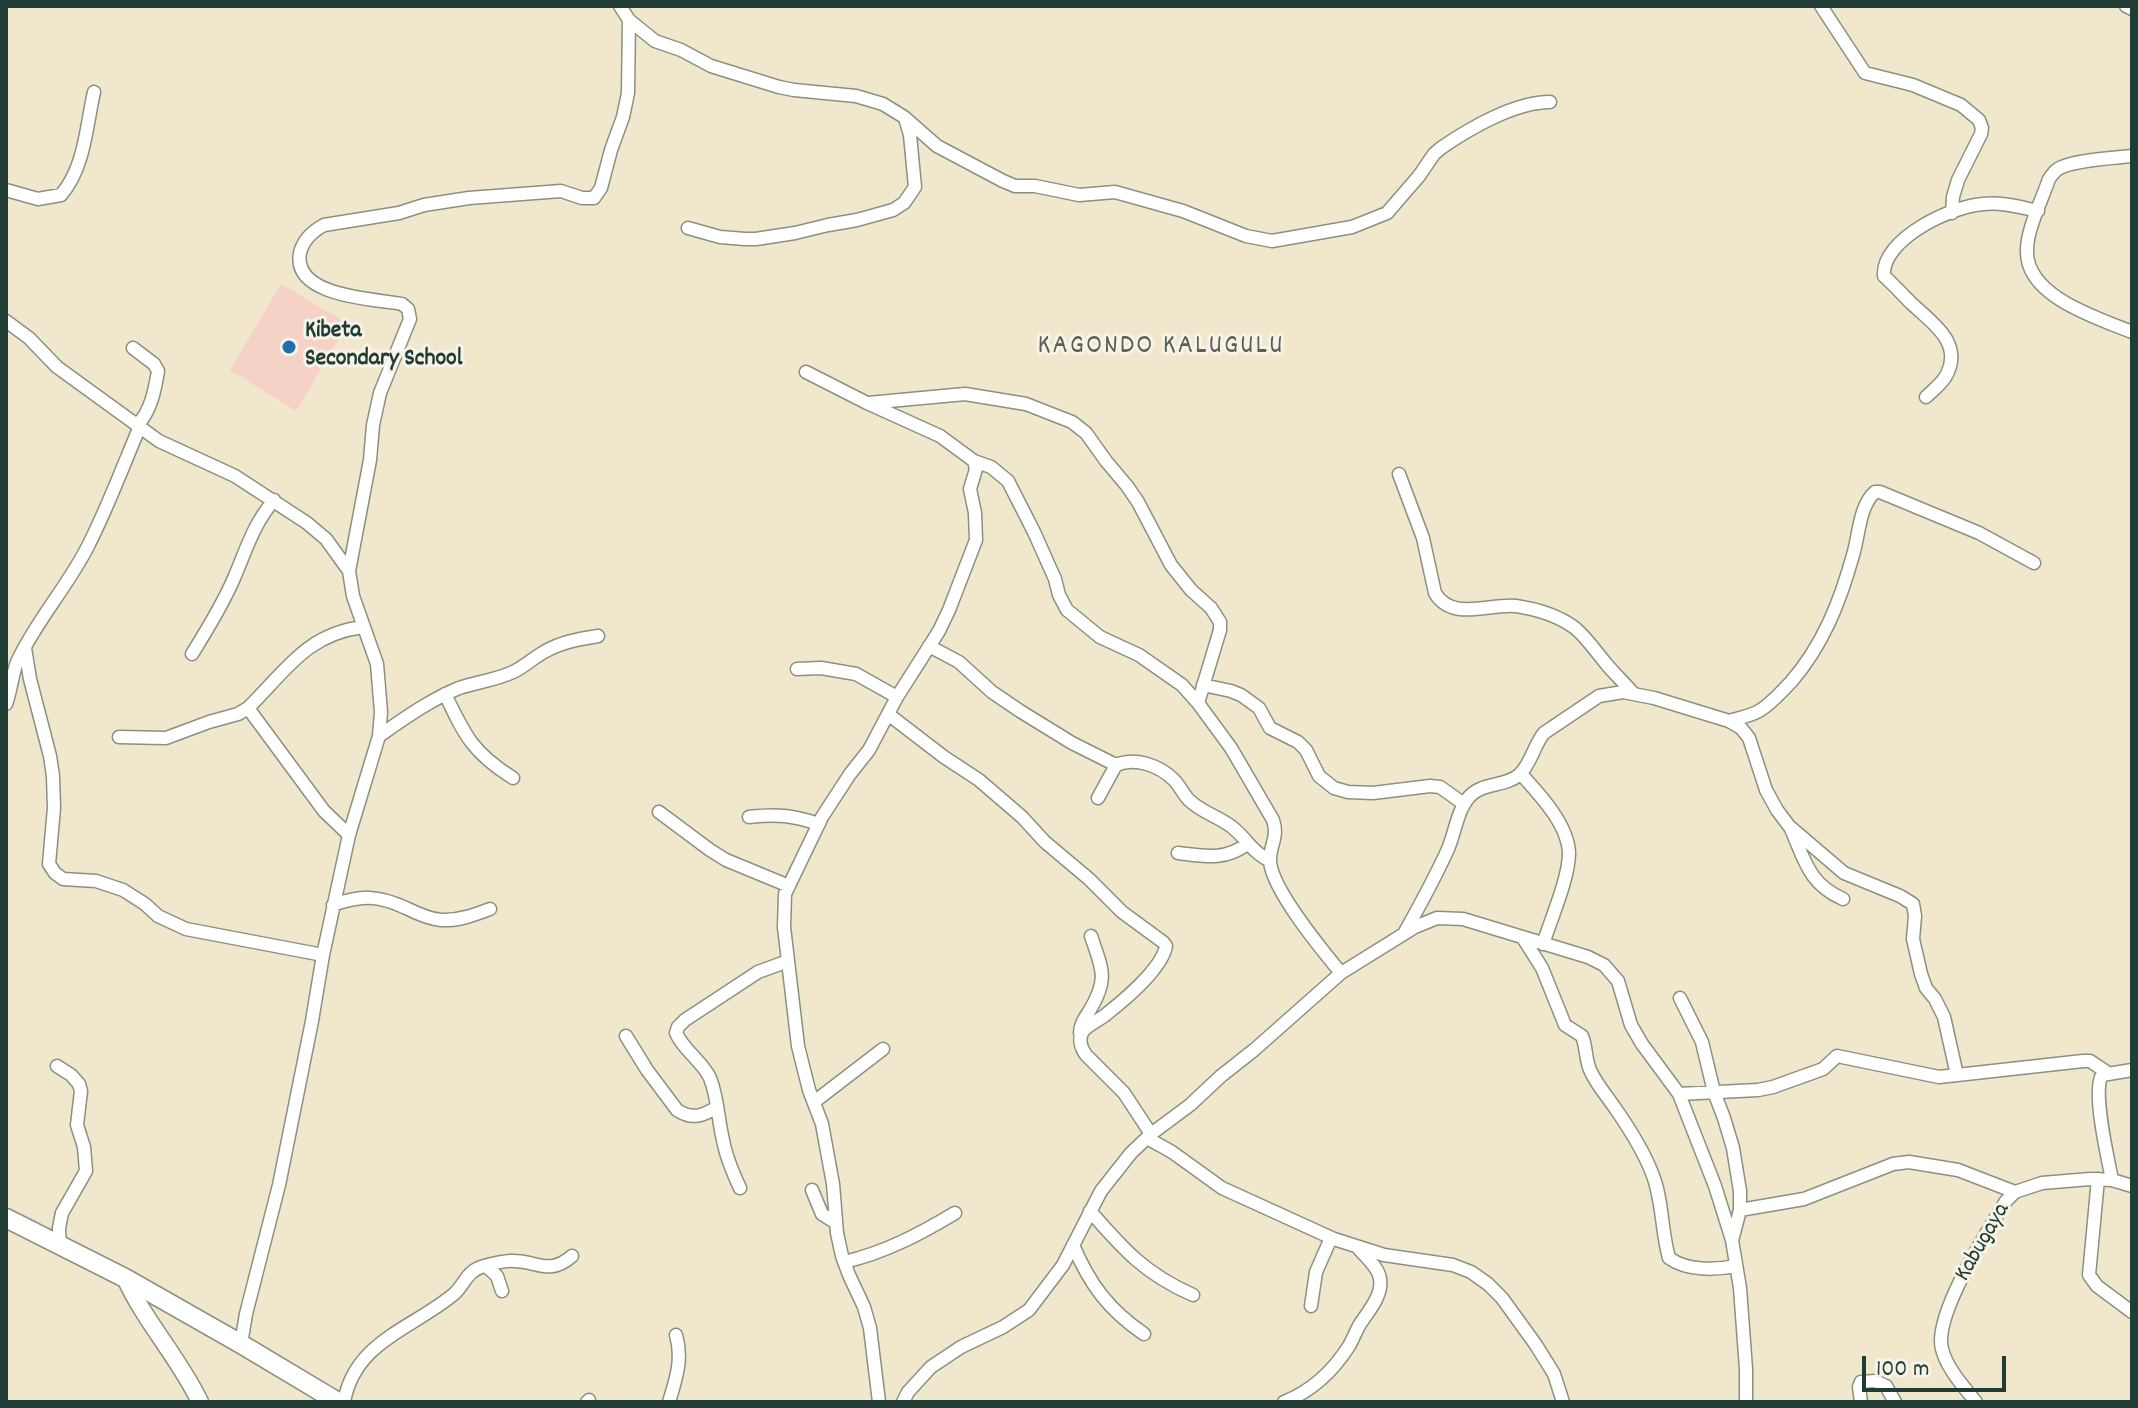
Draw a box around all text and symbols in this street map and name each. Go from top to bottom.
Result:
place label: Kibeta Secondary School [305,319,462,375]
district label: KAGONDO KALUGULU [1038,331,1284,365]
marker: Kibeta Secondary School [280,338,298,356]
street label: Kabugaya [1950,1199,2018,1287]
scale bar [1866,1340,2010,1390]
text: 100 m [1876,1353,1929,1387]

